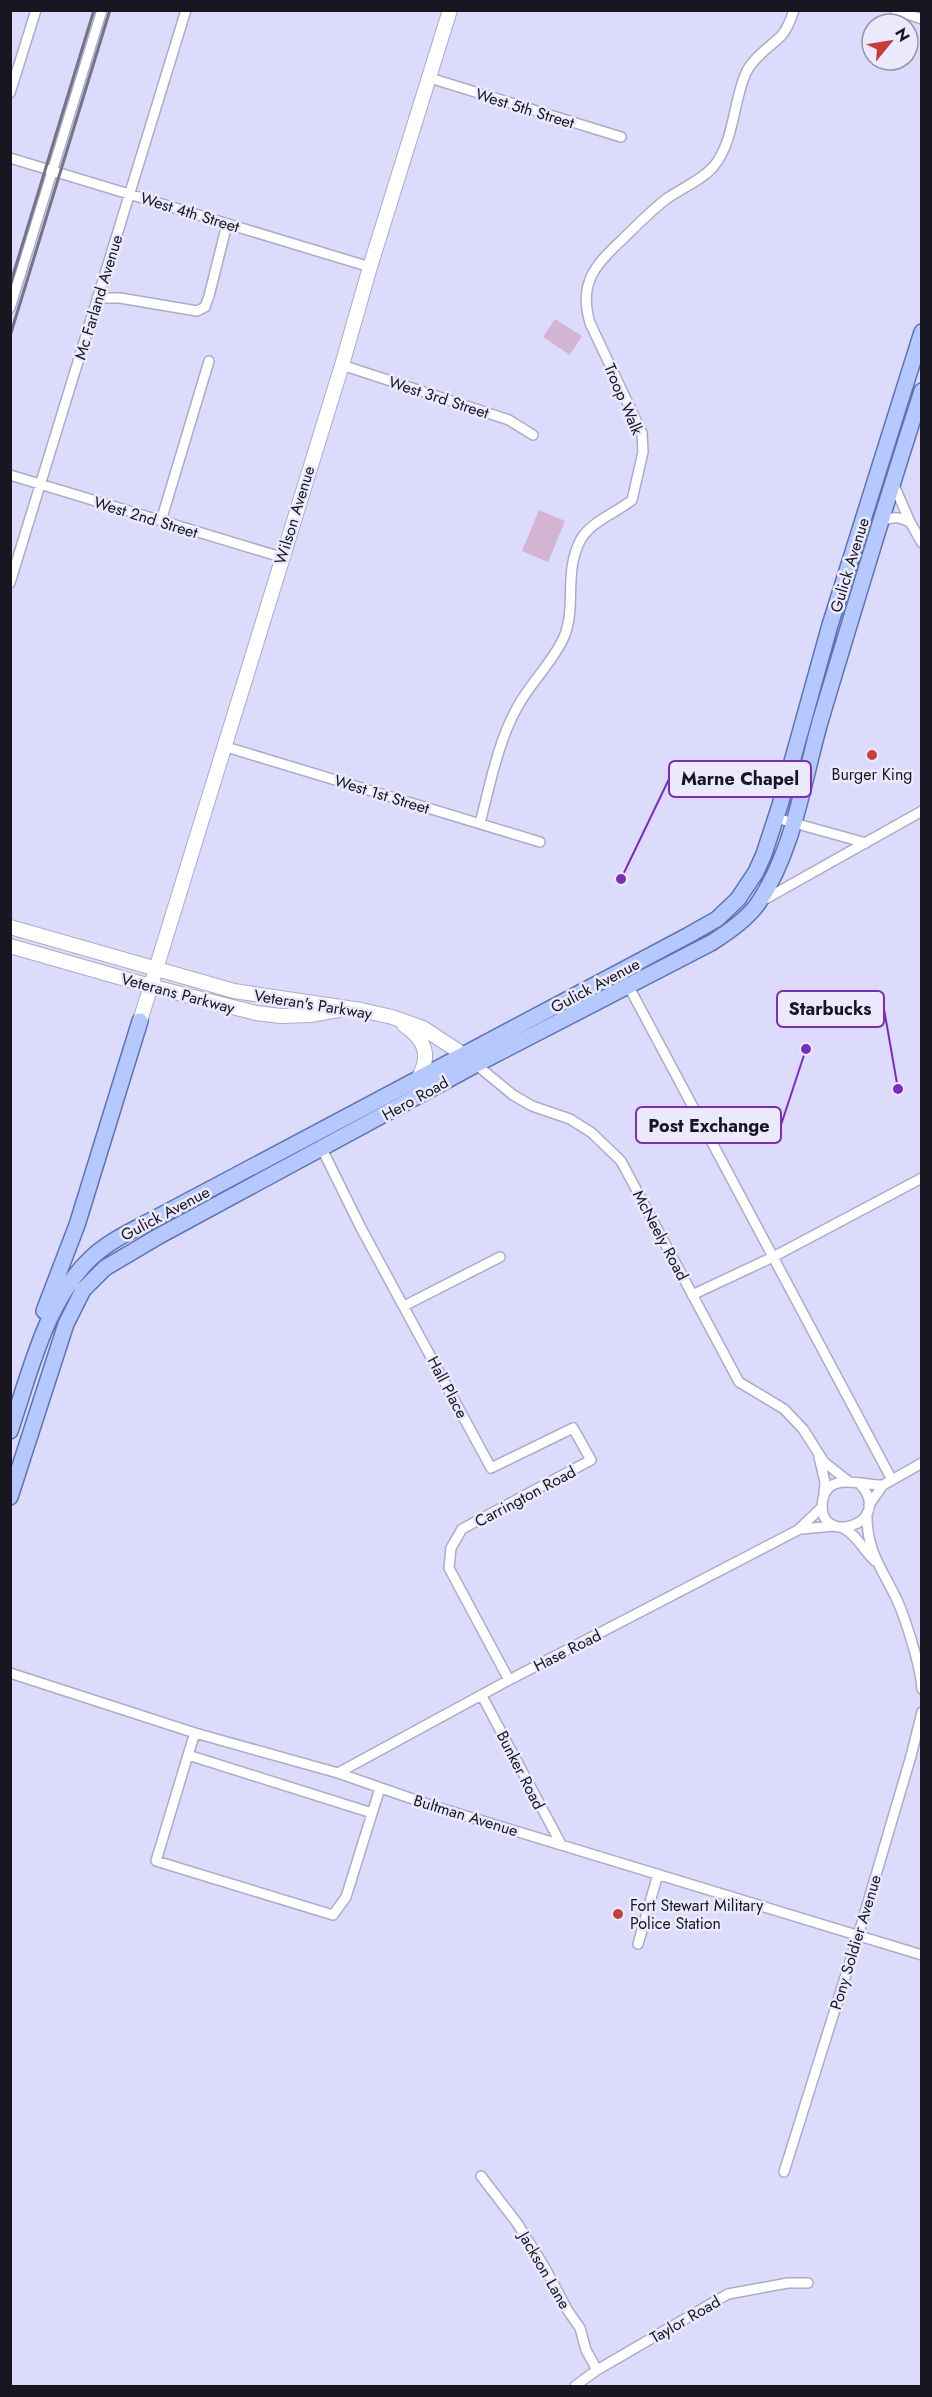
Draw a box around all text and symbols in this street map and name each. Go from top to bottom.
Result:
north arrow [860,12,920,72]
text: N [889,23,916,46]
street label: West 5th Street [473,83,577,134]
street label: West 4th Street [138,187,242,238]
street label: Mc Farland Avenue [69,232,128,363]
street label: Troop Walk [598,360,649,439]
street label: West 3rd Street [386,370,492,425]
street label: Wilson Avenue [269,463,320,567]
street label: West 2nd Street [91,491,201,544]
street label: Gulick Avenue [824,515,875,615]
marker: Burger King [865,748,879,762]
callout: Marne Chapel [669,761,811,797]
place label: Burger King [832,763,912,786]
text: Marne Chapel [681,766,799,792]
street label: West 1st Street [331,769,432,820]
street label: Gulick Avenue [547,952,644,1019]
street label: Veterans Parkway [119,967,238,1020]
street label: Veteran's Parkway [252,984,375,1025]
callout: Starbucks [777,991,884,1027]
text: Starbucks [788,996,872,1022]
street label: Hero Road [378,1071,453,1126]
callout: Post Exchange [636,1107,781,1143]
text: Post Exchange [648,1113,770,1139]
street label: Gulick Avenue [117,1180,214,1247]
street label: McNeely Road [627,1186,694,1285]
street label: Hall Place [422,1352,474,1422]
street label: Carrington Road [471,1460,580,1533]
street label: Hase Road [529,1624,605,1677]
street label: Bunker Road [491,1727,550,1814]
street label: Bultman Avenue [411,1789,521,1842]
street label: Pony Soldier Avenue [824,1872,887,2012]
place label: Fort Stewart Military Police Station [630,1894,764,1935]
marker: Fort Stewart Military Police Station [611,1907,625,1921]
street label: Jackson Lane [512,2225,576,2313]
street label: Taylor Road [646,2290,725,2349]

